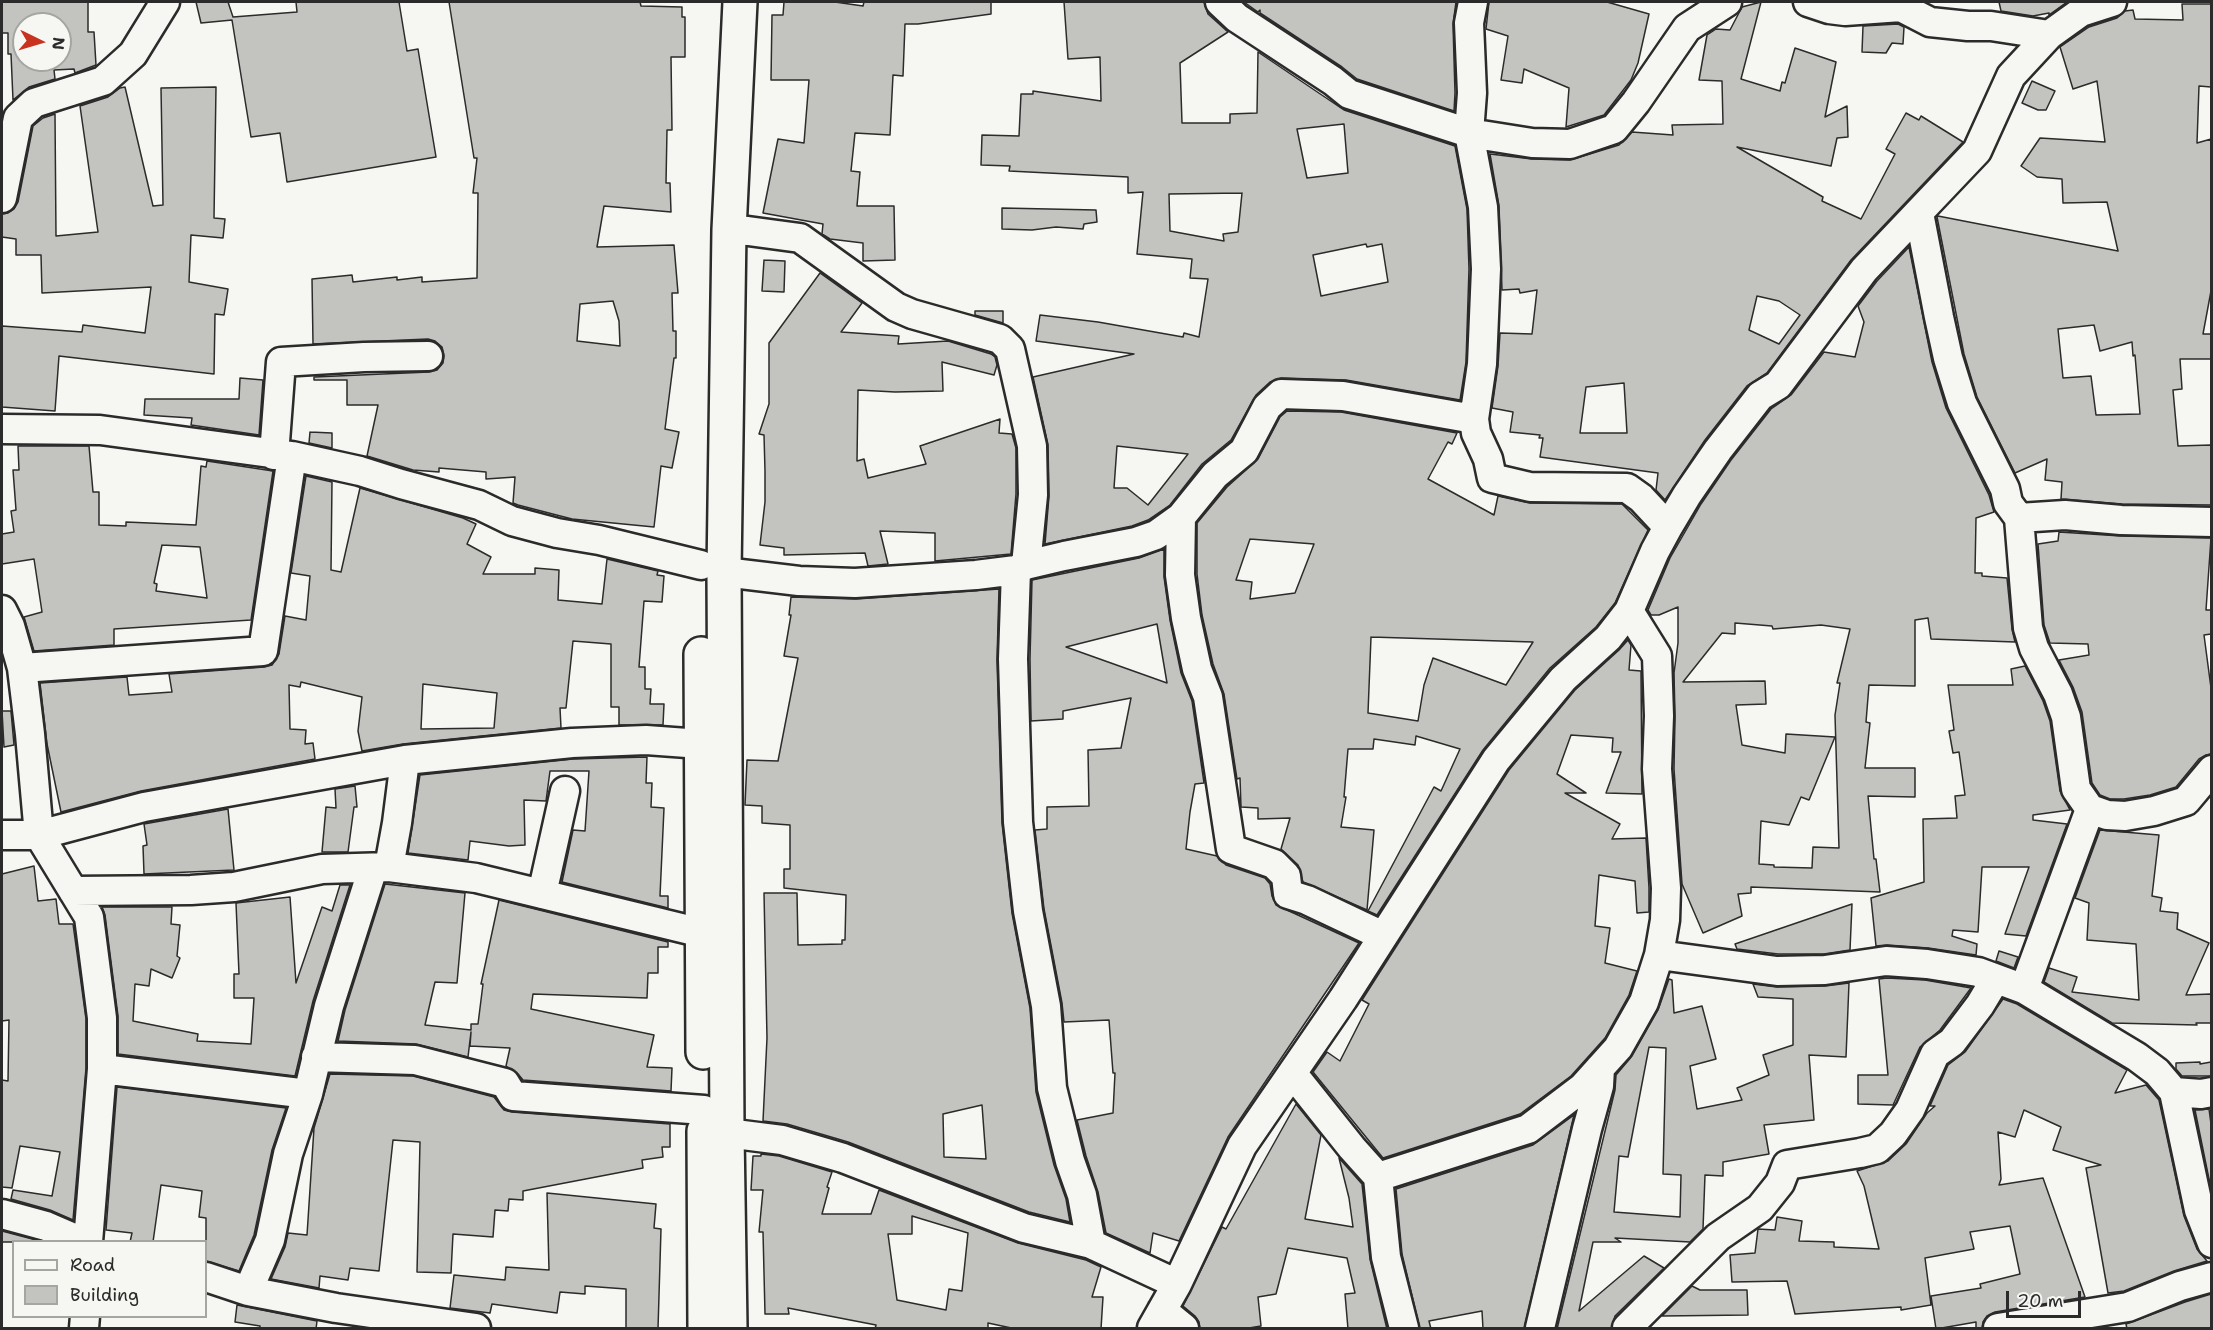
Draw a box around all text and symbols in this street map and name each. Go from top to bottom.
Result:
north arrow [12,12,72,72]
text: N [47,36,69,51]
legend [12,1240,207,1318]
text: Road [70,1253,115,1277]
scale bar [2009,1279,2084,1317]
text: Building [70,1283,139,1307]
text: 20 m [2017,1289,2063,1313]

